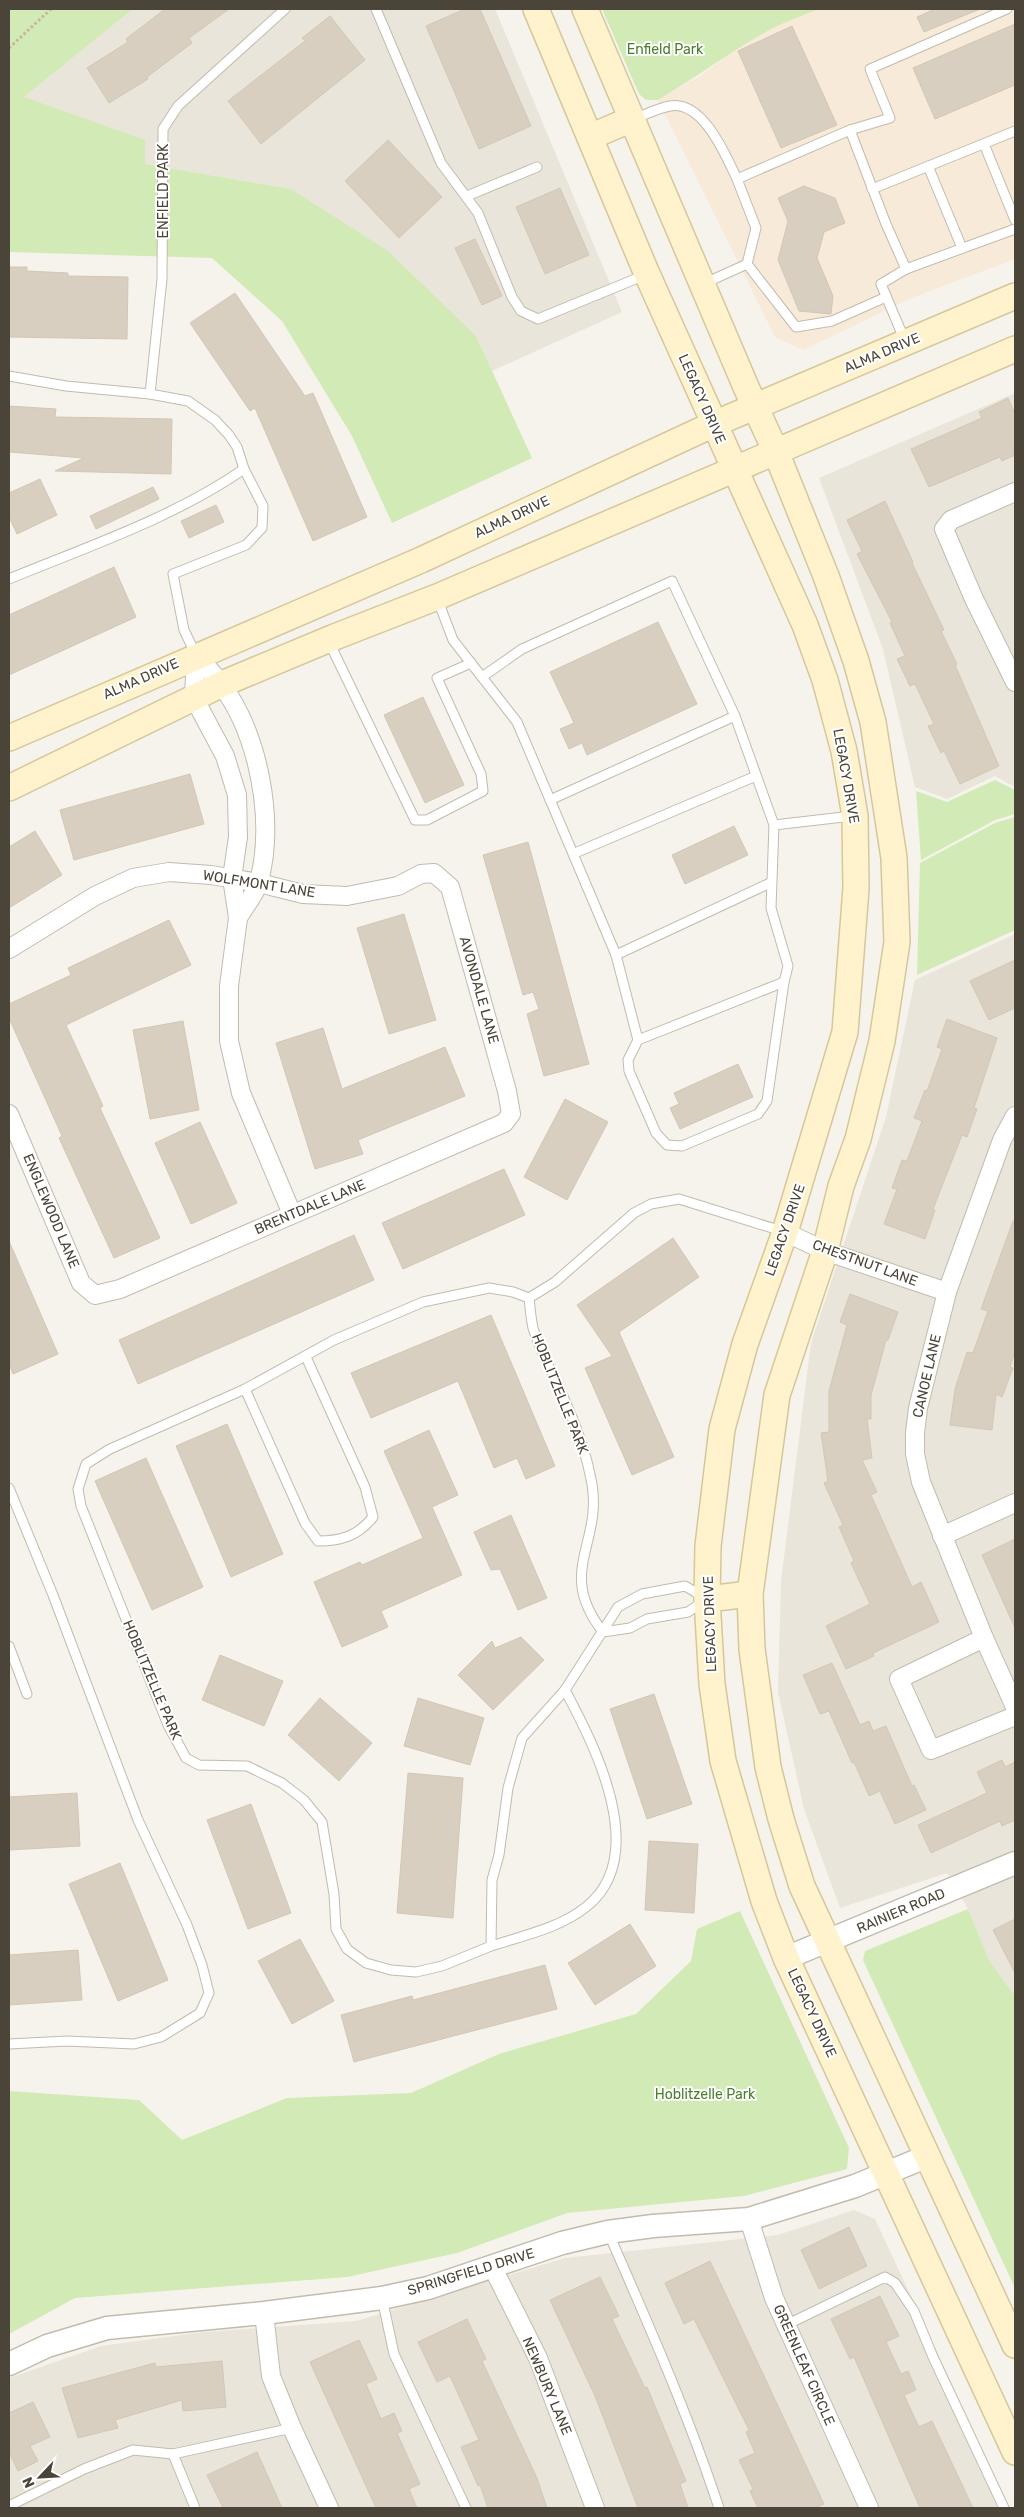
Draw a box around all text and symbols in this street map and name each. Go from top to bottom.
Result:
park label: Enfield Park [627,41,704,58]
street label: ENFIELD PARK [155,143,172,239]
street label: ALMA DRIVE [841,329,923,377]
street label: LEGACY DRIVE [675,352,729,446]
street label: ALMA DRIVE [472,492,552,542]
street label: ALMA DRIVE [100,655,182,703]
street label: LEGACY DRIVE [829,727,863,825]
street label: WOLFMONT LANE [202,867,316,901]
street label: AVONDALE LANE [456,934,502,1046]
street label: ENGLEWOOD LANE [19,1151,83,1271]
street label: BRENTDALE LANE [252,1176,368,1238]
street label: LEGACY DRIVE [761,1182,809,1278]
street label: CHESTNUT LANE [810,1236,920,1290]
street label: HOBLITZELLE PARK [528,1331,592,1457]
street label: CANOE LANE [909,1333,945,1419]
street label: LEGACY DRIVE [700,1576,720,1672]
street label: HOBLITZELLE PARK [119,1617,185,1743]
street label: RAINIER ROAD [854,1885,948,1937]
street label: LEGACY DRIVE [784,1966,840,2060]
park label: Hoblitzelle Park [655,2086,756,2103]
street label: SPRINGFIELD DRIVE [406,2245,536,2299]
street label: GREENLEAF CIRCLE [770,2302,838,2428]
street label: NEWBURY LANE [519,2334,575,2438]
north arrow [15,2452,65,2502]
text: N [19,2474,39,2490]

